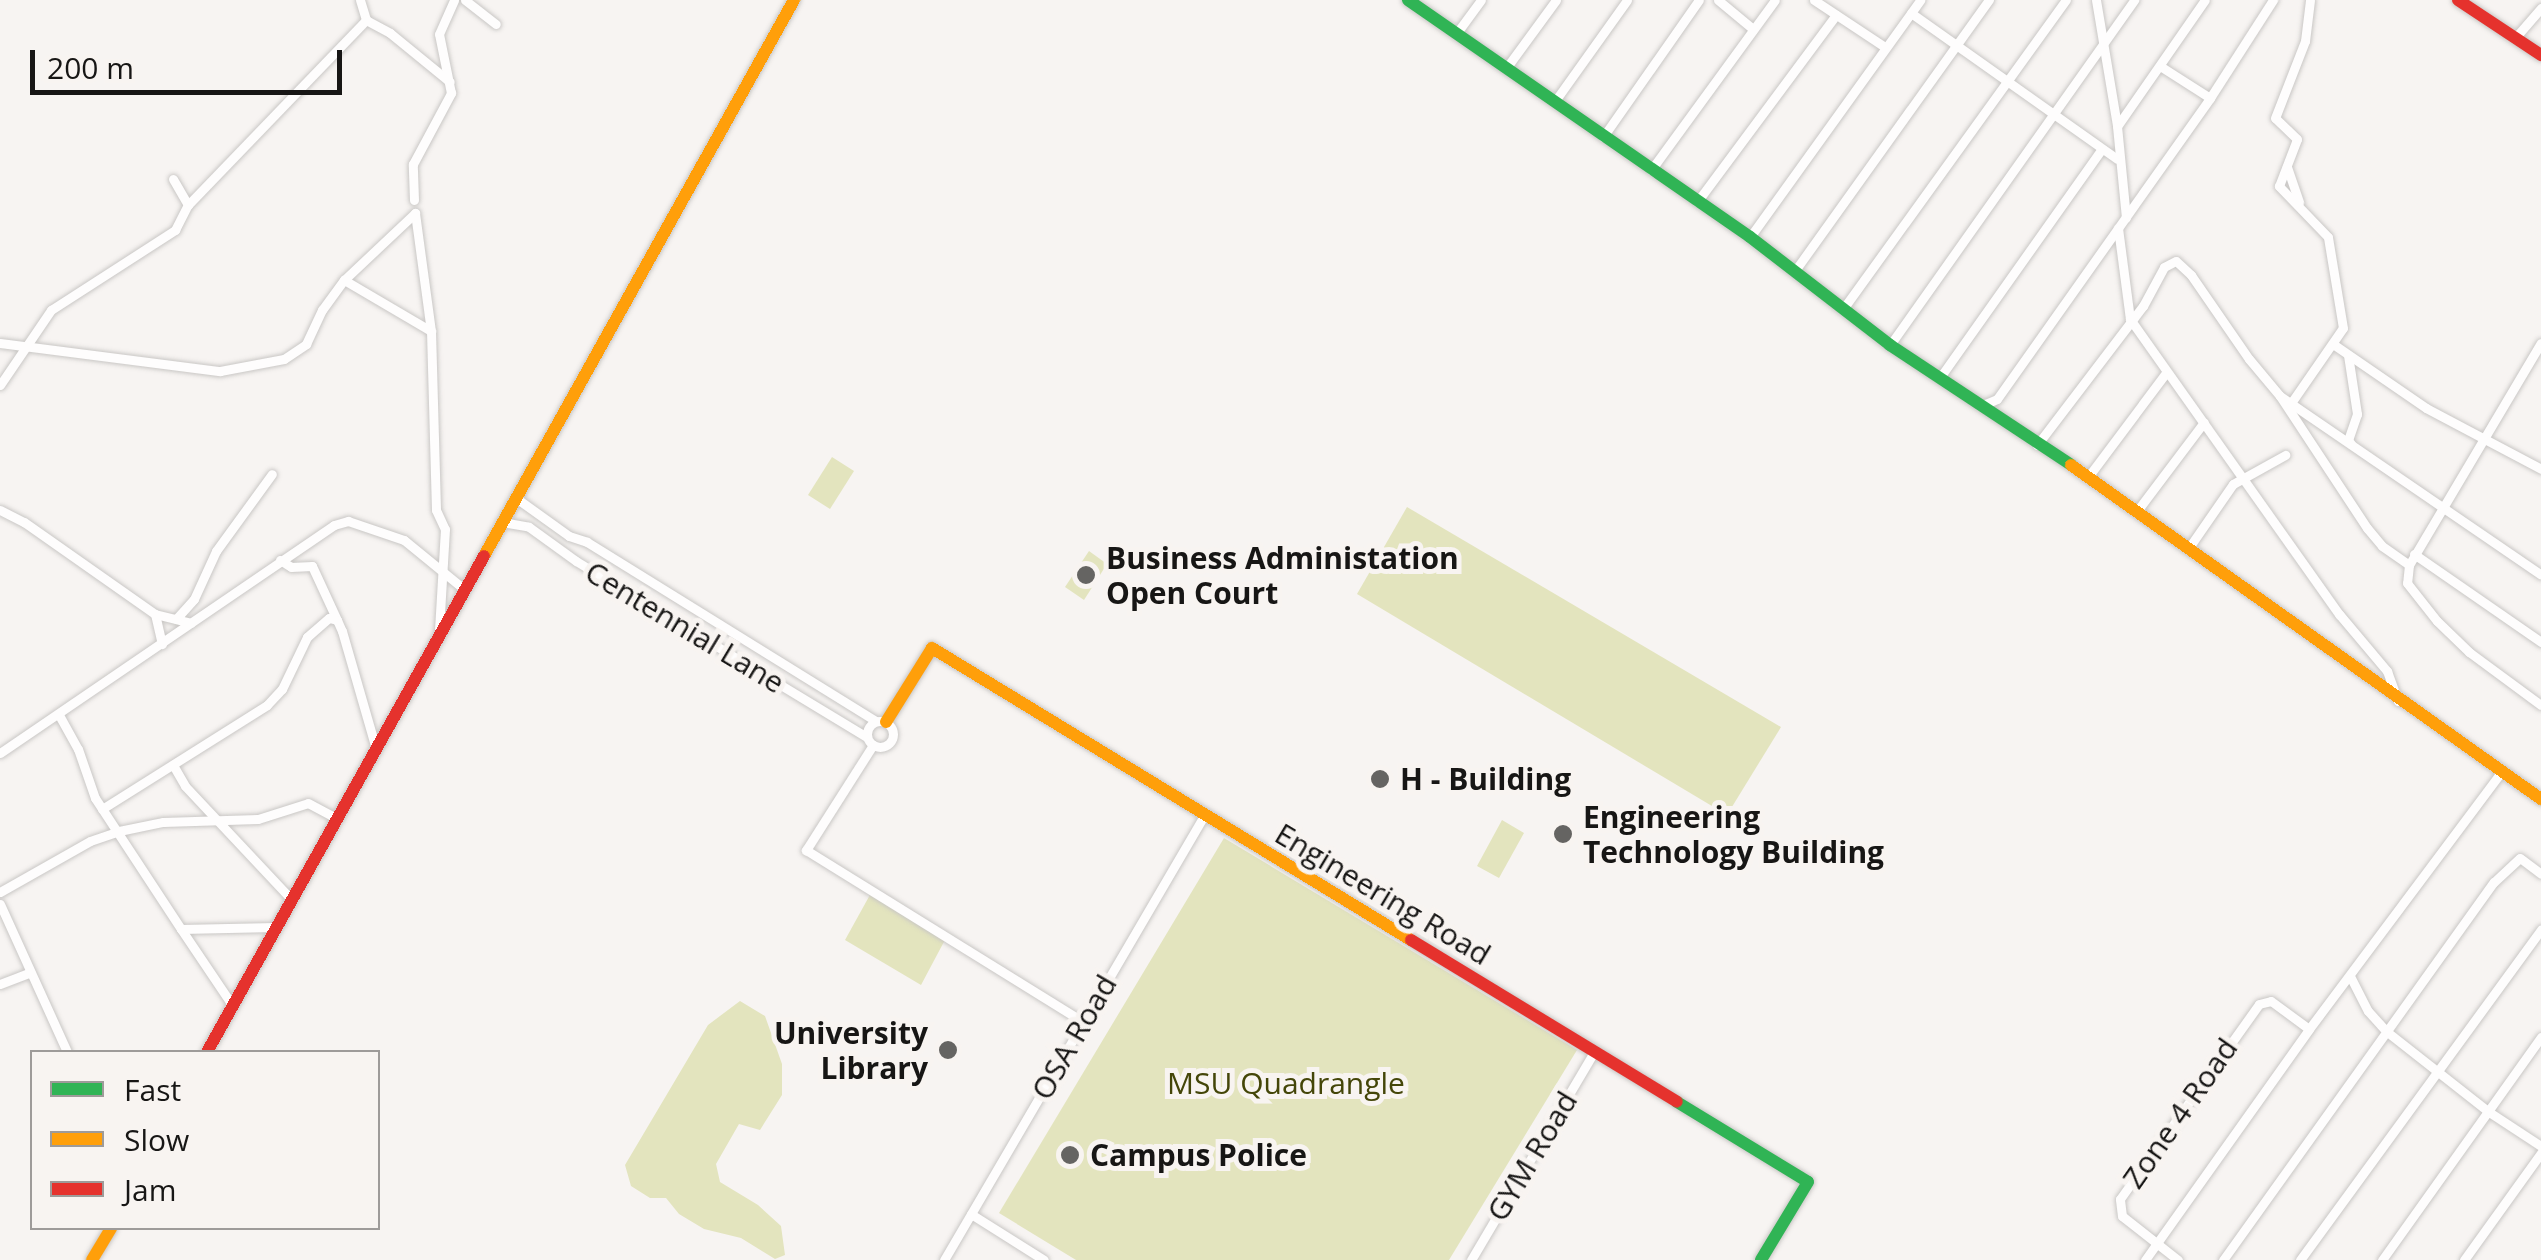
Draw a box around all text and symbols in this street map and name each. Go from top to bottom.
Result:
scale bar [35,30,348,92]
text: 200 m [47,47,134,88]
place label: Business Administation Open Court [1106,540,1459,610]
street label: Centennial Lane [579,553,791,701]
marker: Business Administation Open Court [1075,564,1097,586]
place label: H - Building [1400,761,1571,797]
marker: H - Building [1369,768,1391,790]
place label: Engineering Technology Building [1583,799,1884,870]
street label: Engineering Road [1269,815,1497,973]
marker: Engineering Technology Building [1552,823,1574,845]
street label: OSA Road [1024,968,1124,1106]
place label: University Library [774,1015,928,1086]
street label: Zone 4 Road [2115,1031,2245,1195]
marker: University Library [937,1039,959,1061]
legend [30,1050,380,1230]
park label: MSU Quadrangle [1167,1065,1405,1101]
text: Fast [124,1069,181,1110]
street label: GYM Road [1479,1085,1585,1227]
text: Slow [124,1119,189,1160]
place label: Campus Police [1090,1137,1307,1173]
marker: Campus Police [1059,1144,1081,1166]
text: Jam [124,1169,177,1210]

